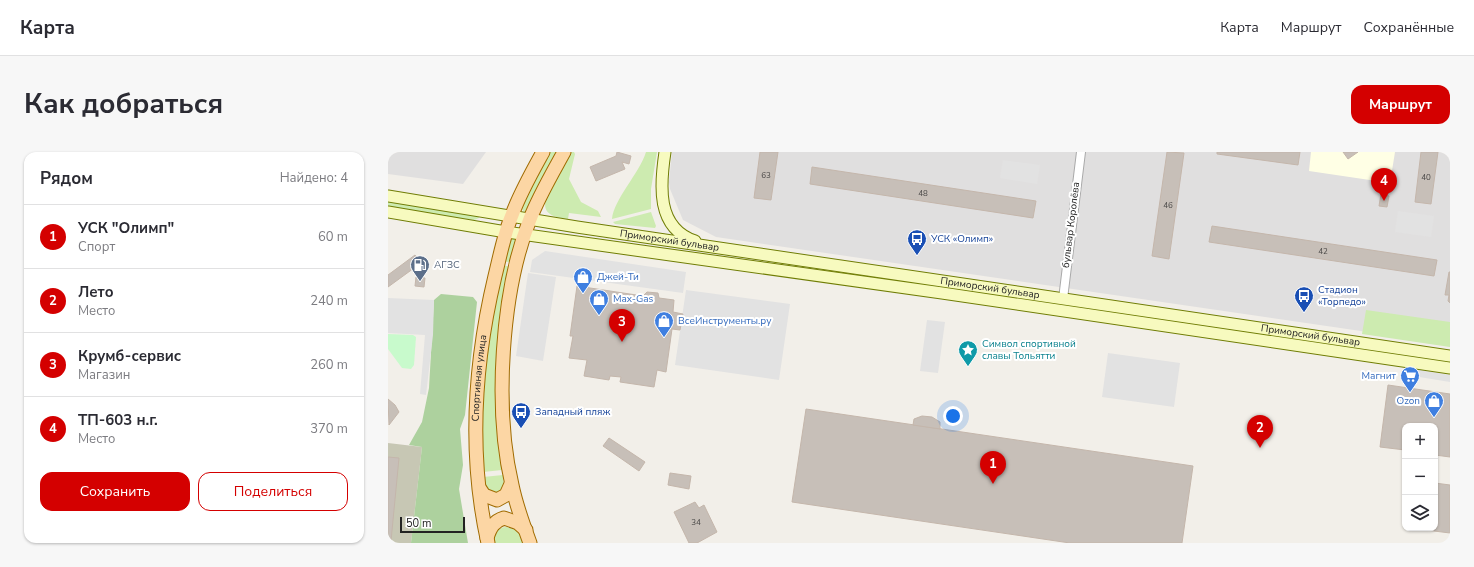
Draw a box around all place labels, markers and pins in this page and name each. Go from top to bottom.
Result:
pin: 4 [1371,168,1397,201]
bus stop icon: УСК «Олимп» [906,228,928,256]
place label: УСК «Олимп» [930,232,993,246]
fuel station icon: АГЗС [409,254,431,282]
place label: АГЗС [434,258,460,272]
shop icon: Джей-Ти [572,266,594,294]
place label: Джей-Ти [597,270,639,284]
place label: Стадион «Торпедо» [1318,283,1366,309]
bus stop icon: Стадион «Торпедо» [1293,285,1315,313]
shop icon: Max-Gas [588,288,610,316]
place label: Max-Gas [613,292,654,306]
pin: 3 [609,309,635,342]
shop icon: ВсеИнструменты.ру [653,310,675,338]
place label: ВсеИнструменты.ру [678,314,772,328]
place label: Символ спортивной славы Тольятти [982,337,1076,363]
place icon: Символ спортивной славы Тольятти [957,339,979,367]
supermarket icon: Магнит [1399,365,1421,393]
place label: Магнит [1362,369,1397,383]
shop icon: Ozon [1423,390,1445,418]
place label: Ozon [1397,394,1420,408]
bus stop icon: Западный пляж [510,401,532,429]
place label: Западный пляж [535,405,610,419]
pin: 2 [1247,415,1273,448]
pin: 1 [980,451,1006,484]

